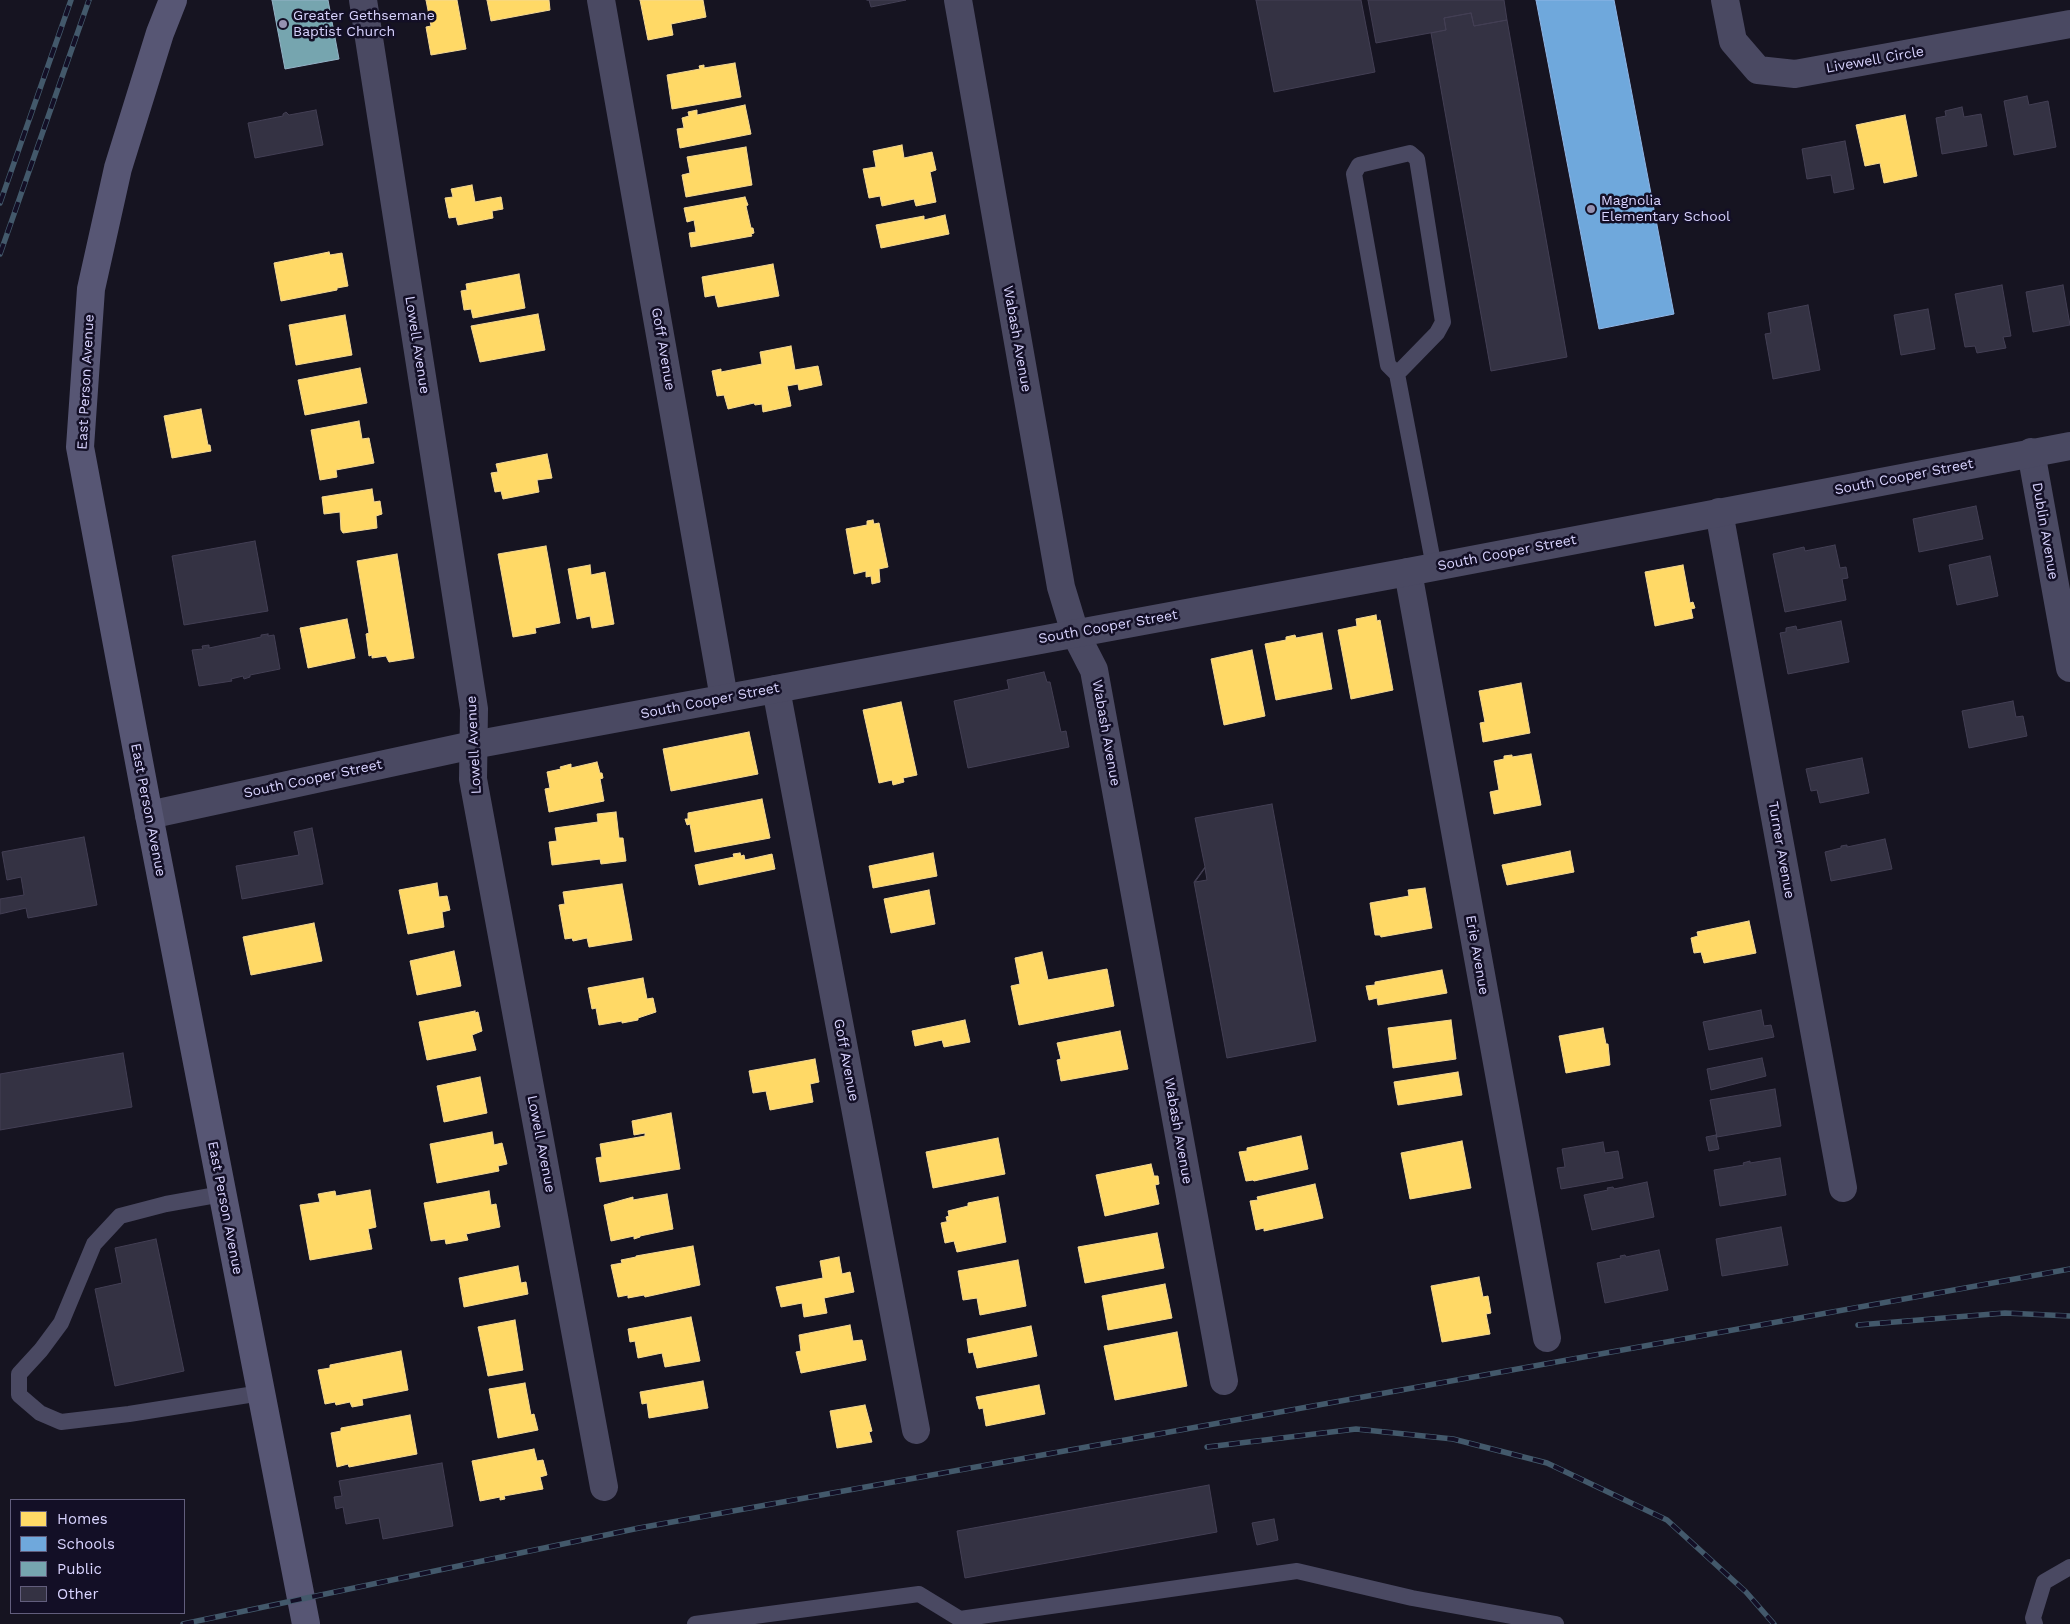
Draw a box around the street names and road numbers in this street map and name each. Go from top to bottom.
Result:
street label: Livewell Circle [1825,43,1925,77]
street label: Wabash Avenue [999,284,1035,394]
street label: Lowell Avenue [401,295,433,395]
street label: Goff Avenue [647,306,679,392]
street label: East Person Avenue [74,314,98,450]
street label: South Cooper Street [1833,455,1975,499]
street label: Dublin Avenue [2028,481,2062,581]
street label: South Cooper Street [1436,531,1578,575]
street label: South Cooper Street [1037,606,1179,648]
street label: Wabash Avenue [1088,678,1124,788]
street label: South Cooper Street [639,679,781,723]
street label: Lowell Avenue [463,695,485,795]
street label: East Person Avenue [127,742,169,878]
street label: South Cooper Street [242,756,384,802]
street label: Turner Avenue [1764,800,1798,900]
street label: Erie Avenue [1462,914,1492,996]
street label: Goff Avenue [830,1017,862,1103]
street label: Wabash Avenue [1160,1076,1196,1186]
street label: Lowell Avenue [523,1094,559,1194]
street label: East Person Avenue [204,1140,246,1276]

